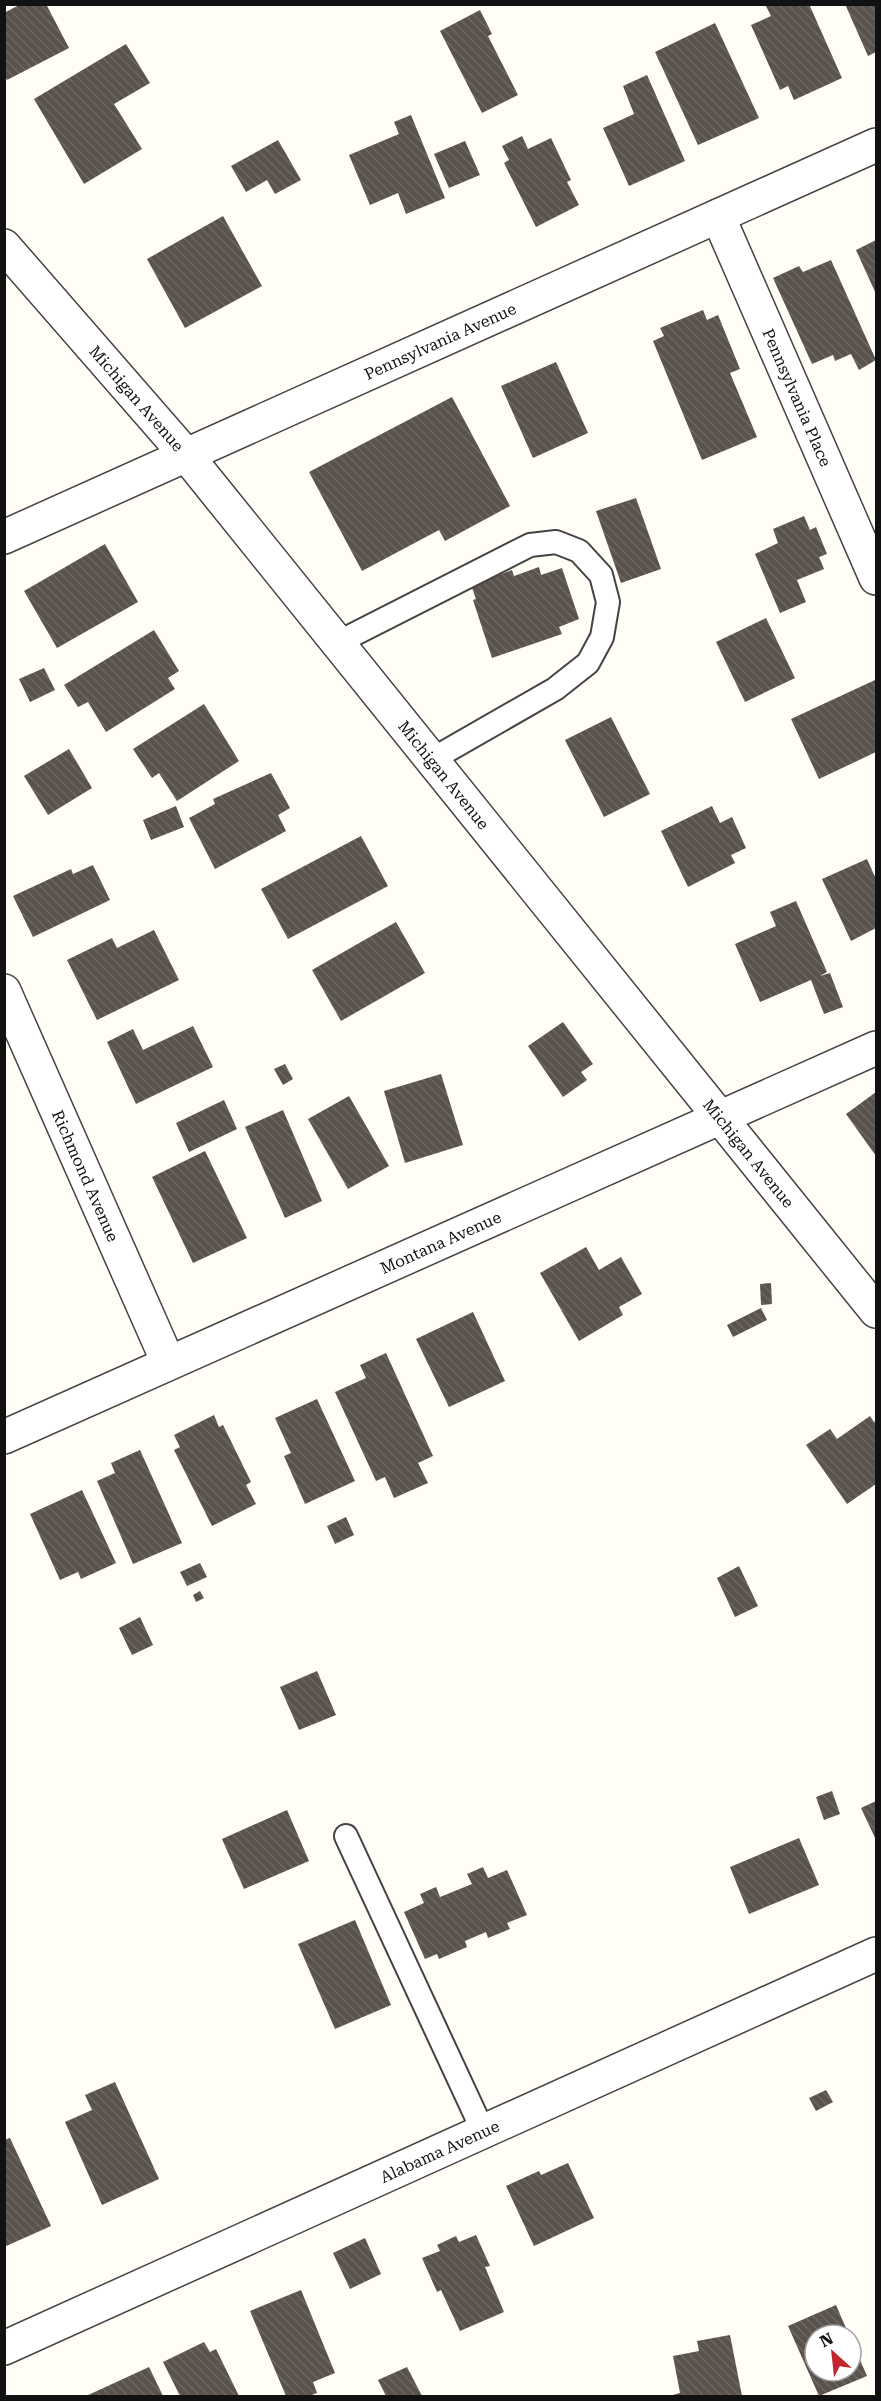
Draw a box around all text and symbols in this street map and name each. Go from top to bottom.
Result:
street label: Pennsylvania Avenue [361,299,519,384]
street label: Pennsylvania Place [758,326,835,470]
street label: Michigan Avenue [85,342,188,456]
street label: Michigan Avenue [394,717,493,833]
street label: Michigan Avenue [699,1095,798,1212]
street label: Richmond Avenue [48,1107,123,1245]
street label: Montana Avenue [377,1207,504,1278]
street label: Alabama Avenue [377,2116,503,2187]
north arrow [803,2323,863,2383]
text: N [817,2329,836,2351]

